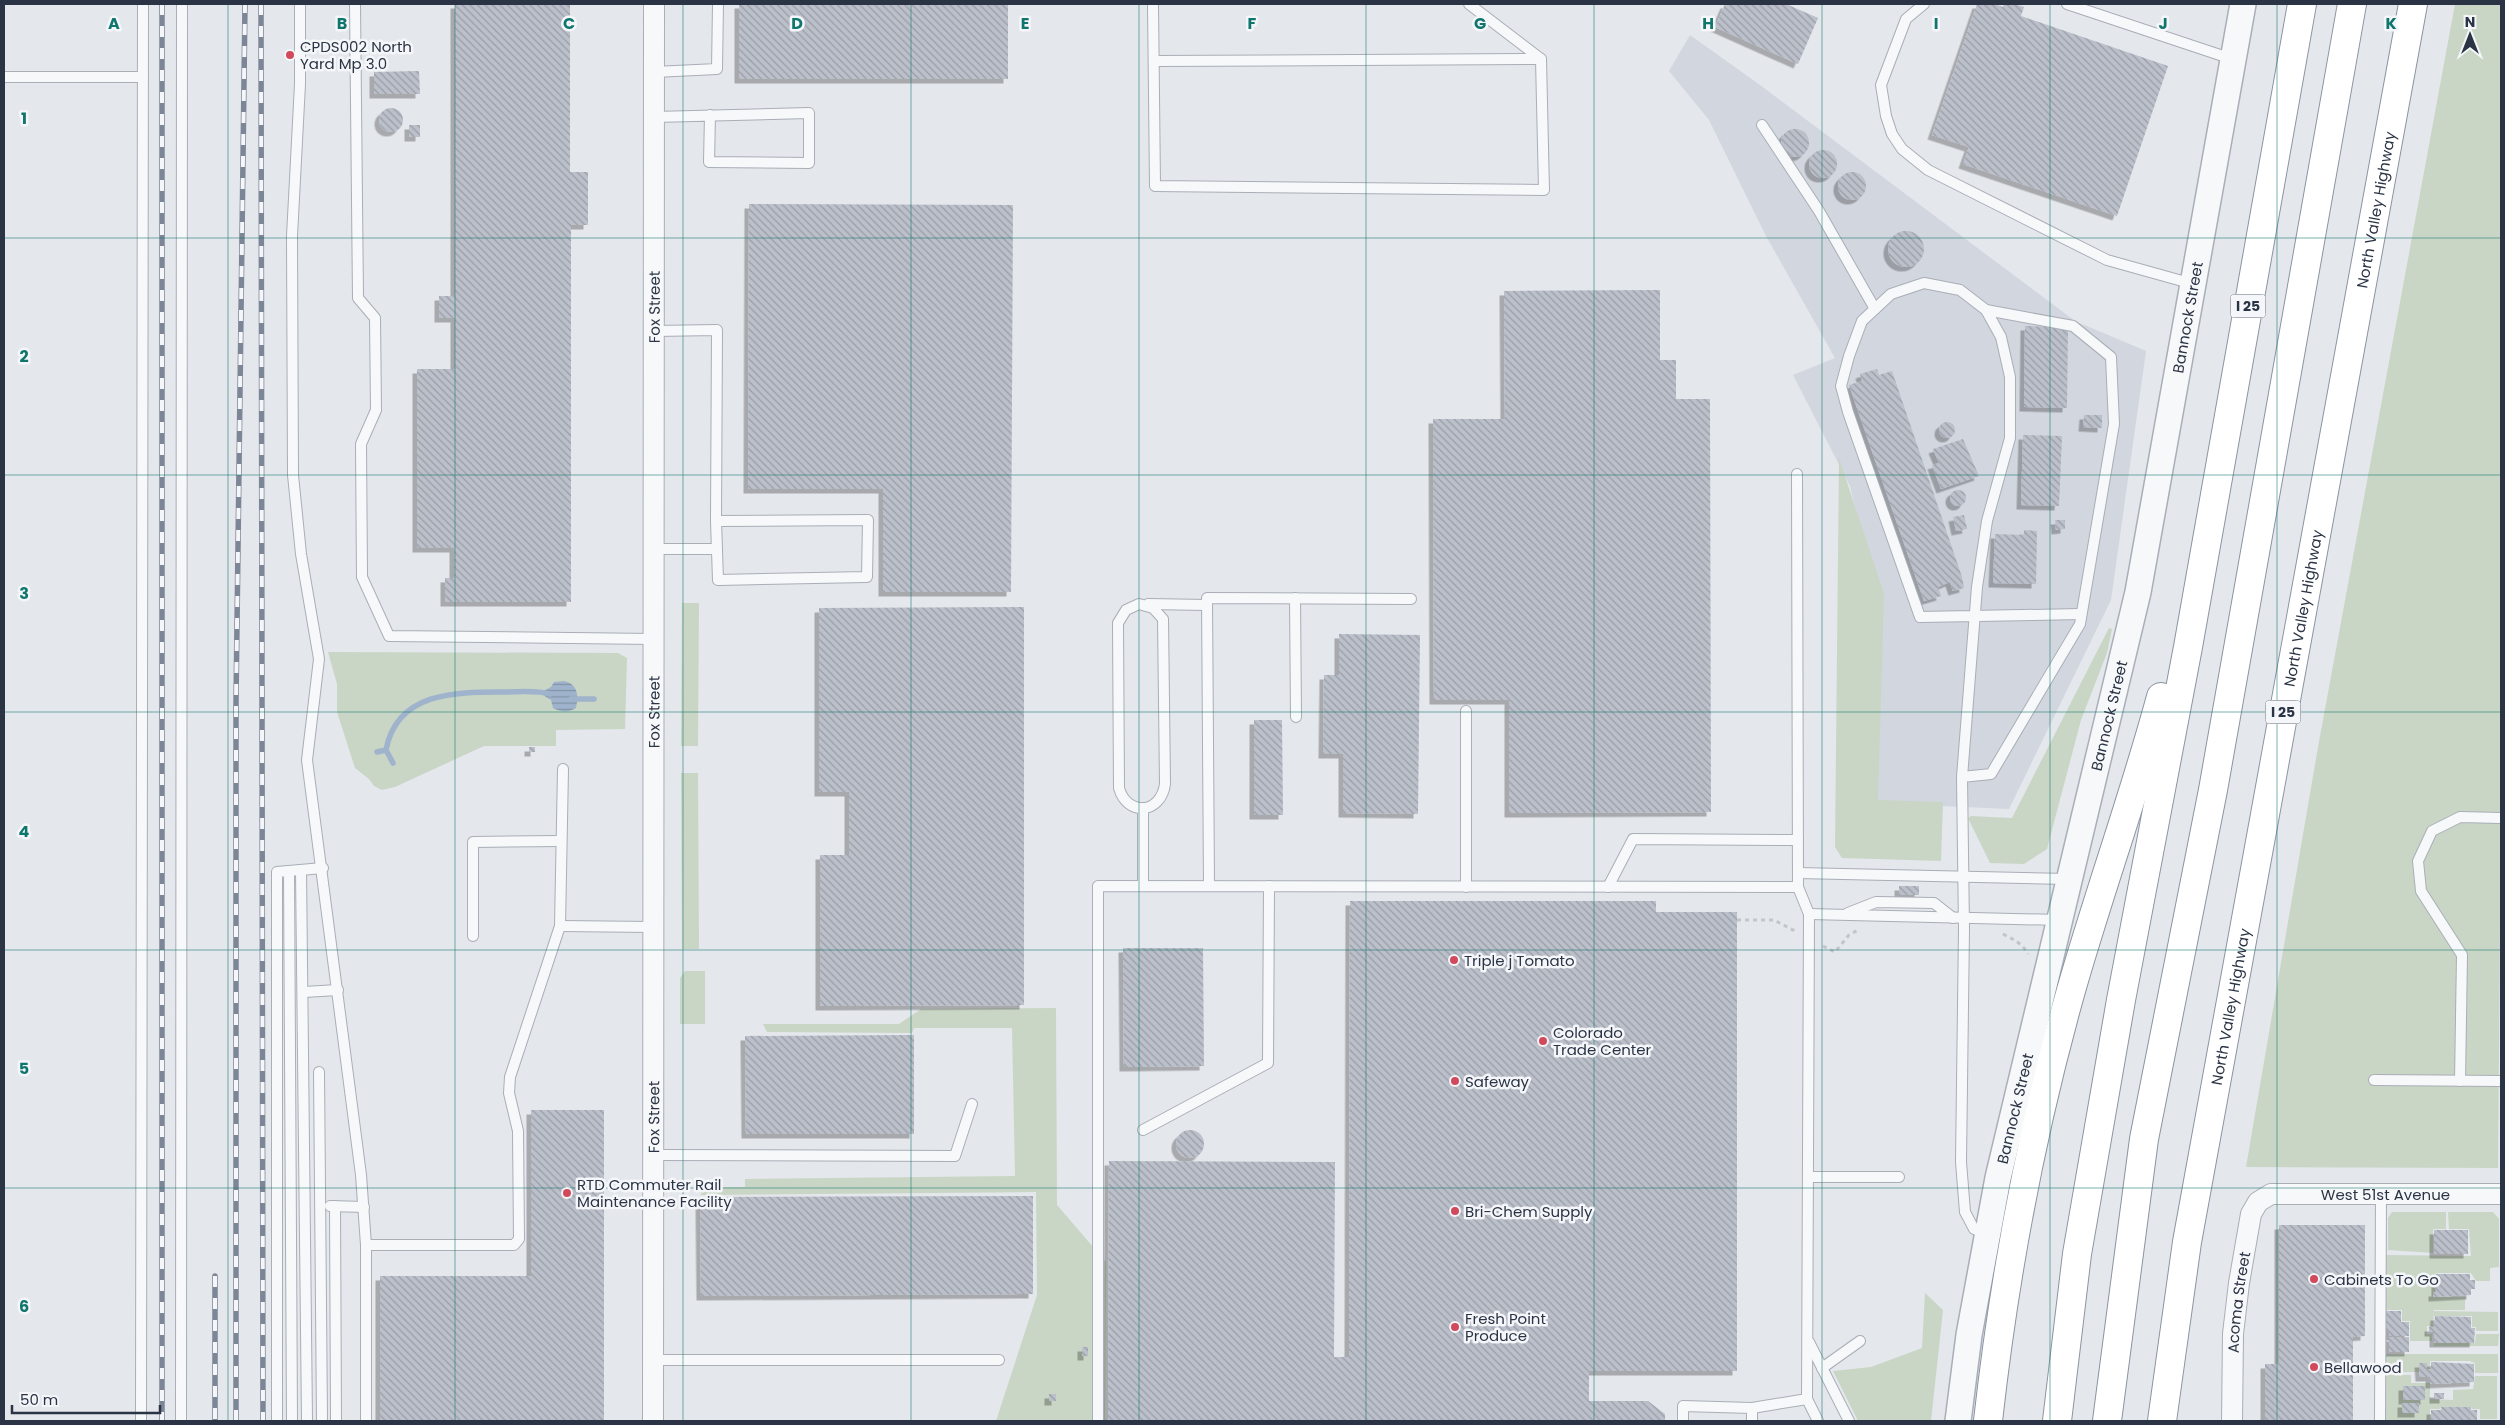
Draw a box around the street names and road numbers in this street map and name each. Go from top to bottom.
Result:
street label: North Valley Highway [2351,129,2400,290]
street label: Bannock Street [2167,260,2207,375]
street label: Fox Street [643,271,664,343]
road number: I 25 [2230,294,2266,318]
street label: North Valley Highway [2278,528,2327,688]
street label: Bannock Street [2085,658,2132,773]
street label: Fox Street [643,676,664,748]
road number: I 25 [2266,700,2300,724]
street label: North Valley Highway [2205,926,2255,1087]
street label: Bannock Street [1991,1051,2038,1166]
street label: Fox Street [643,1081,664,1153]
street label: West 51st Avenue [2321,1184,2450,1205]
street label: Acoma Street [2222,1250,2255,1353]

